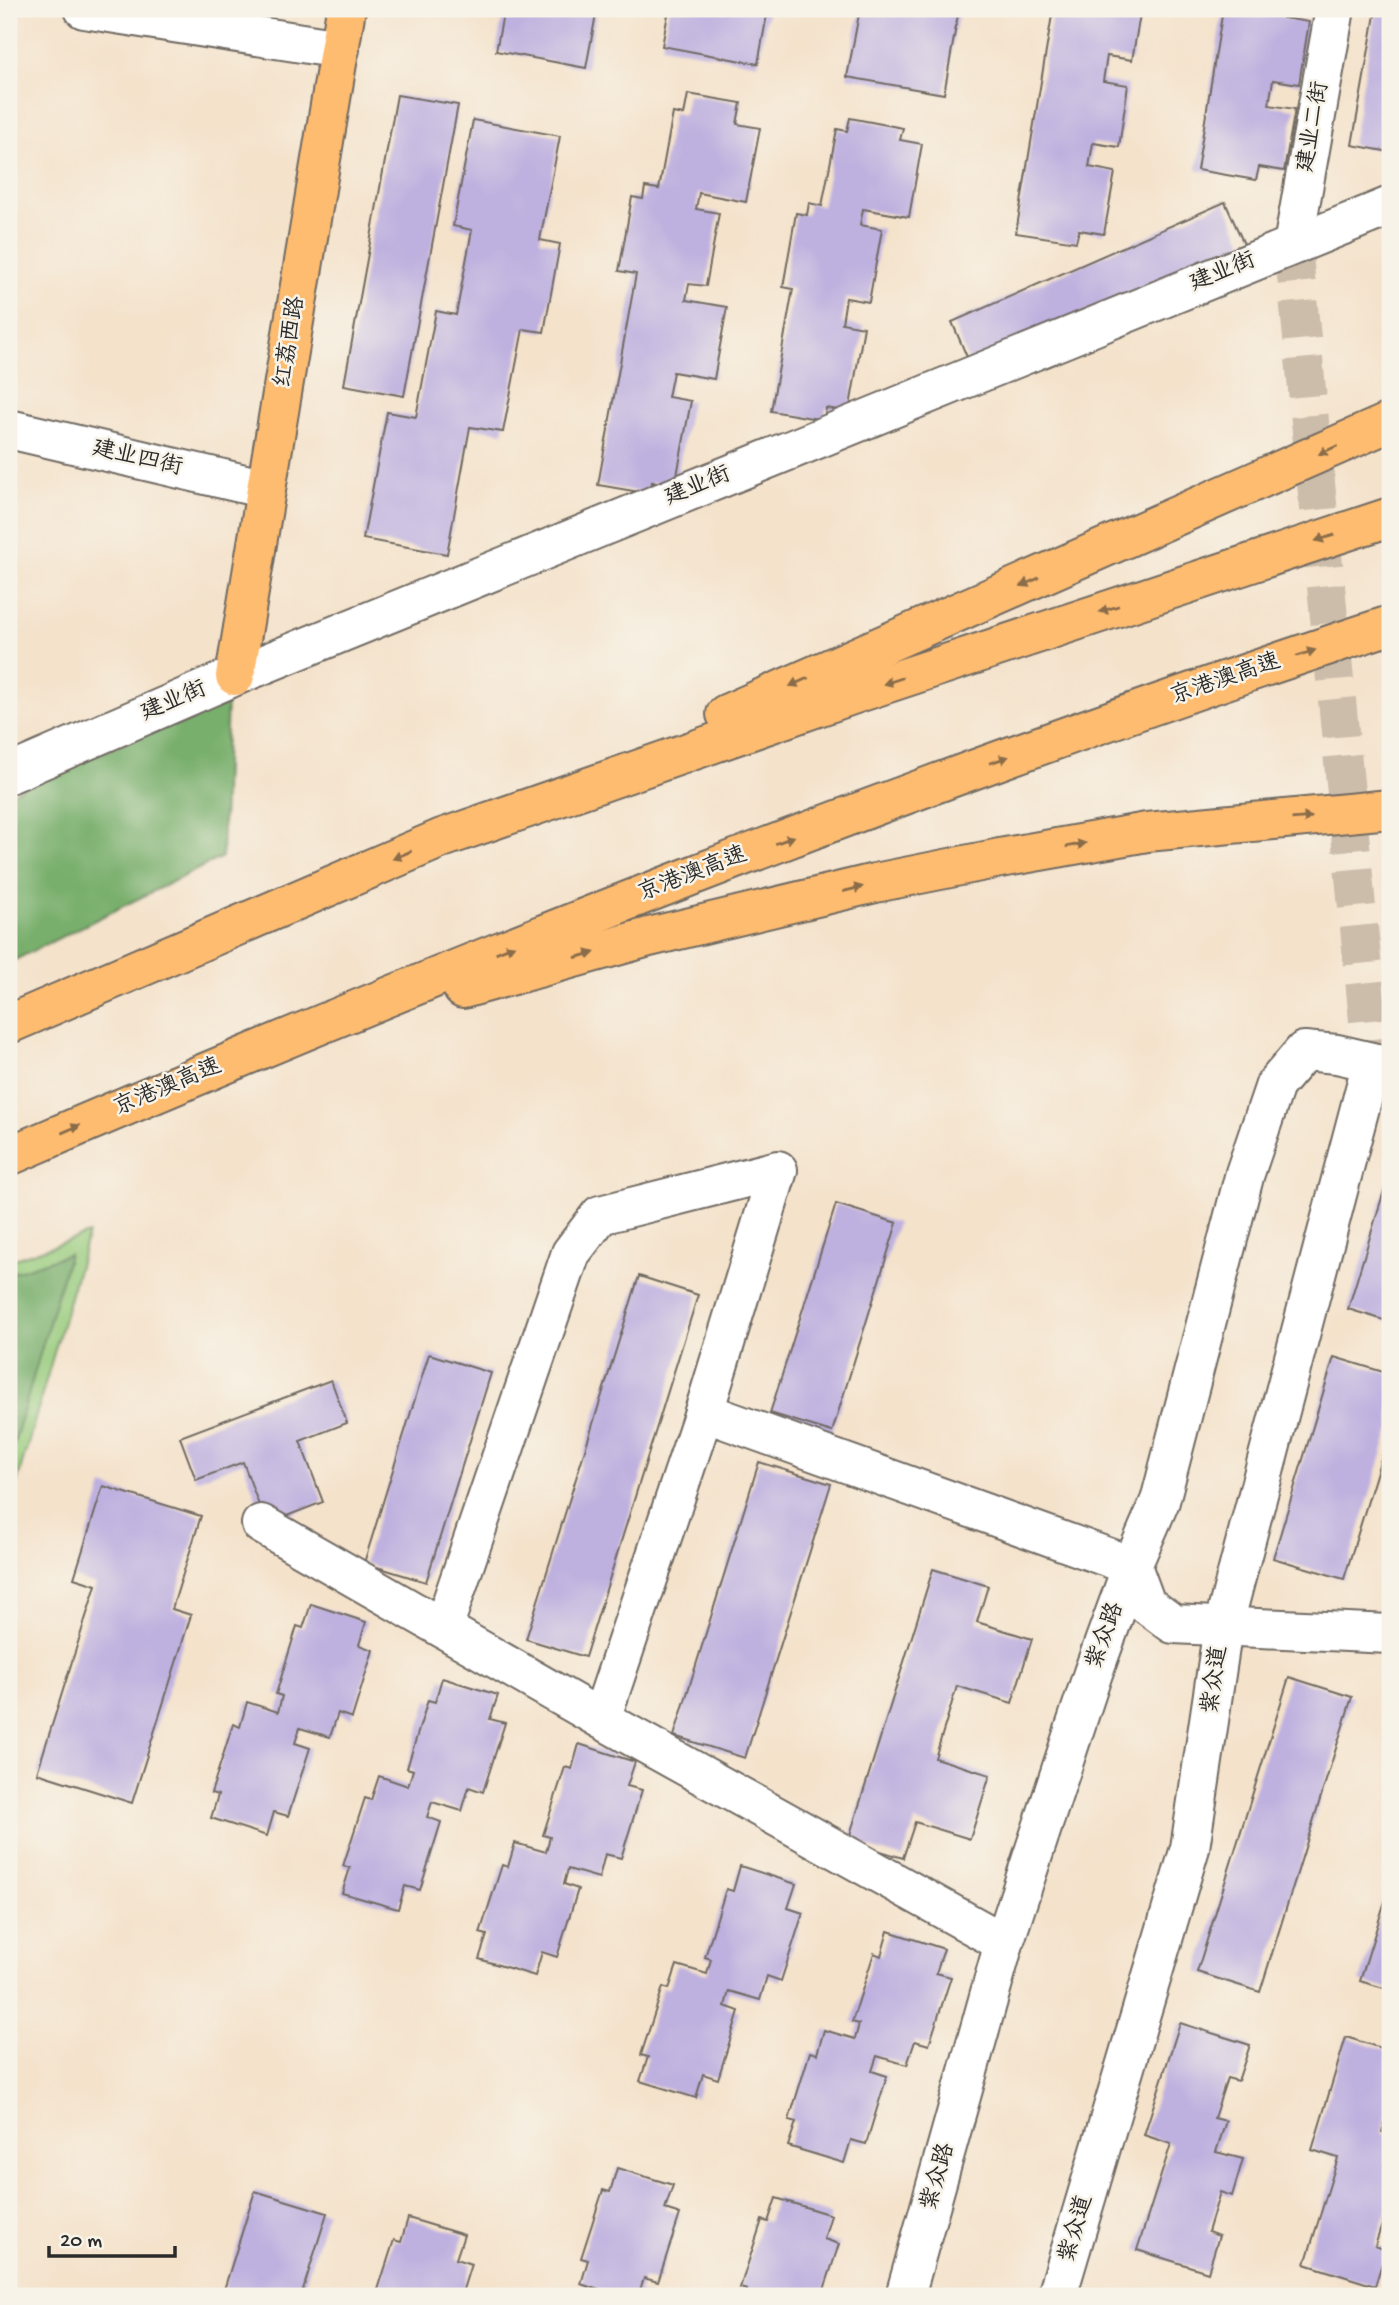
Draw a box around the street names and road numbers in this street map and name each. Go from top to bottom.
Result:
street label: 建业二街 [1292,79,1335,175]
street label: 建业街 [1186,247,1260,298]
street label: 红荔西路 [269,294,312,390]
street label: 建业四街 [89,435,185,483]
street label: 建业街 [661,461,735,512]
street label: 京港澳高速 [1167,647,1285,711]
street label: 建业街 [137,675,211,728]
street label: 京港澳高速 [634,840,752,908]
street label: 京港澳高速 [109,1051,226,1123]
street label: 紫众路 [1081,1599,1130,1673]
street label: 紫众道 [1197,1644,1234,1716]
street label: 紫众路 [916,2140,961,2214]
street label: 紫众道 [1054,2192,1099,2266]

